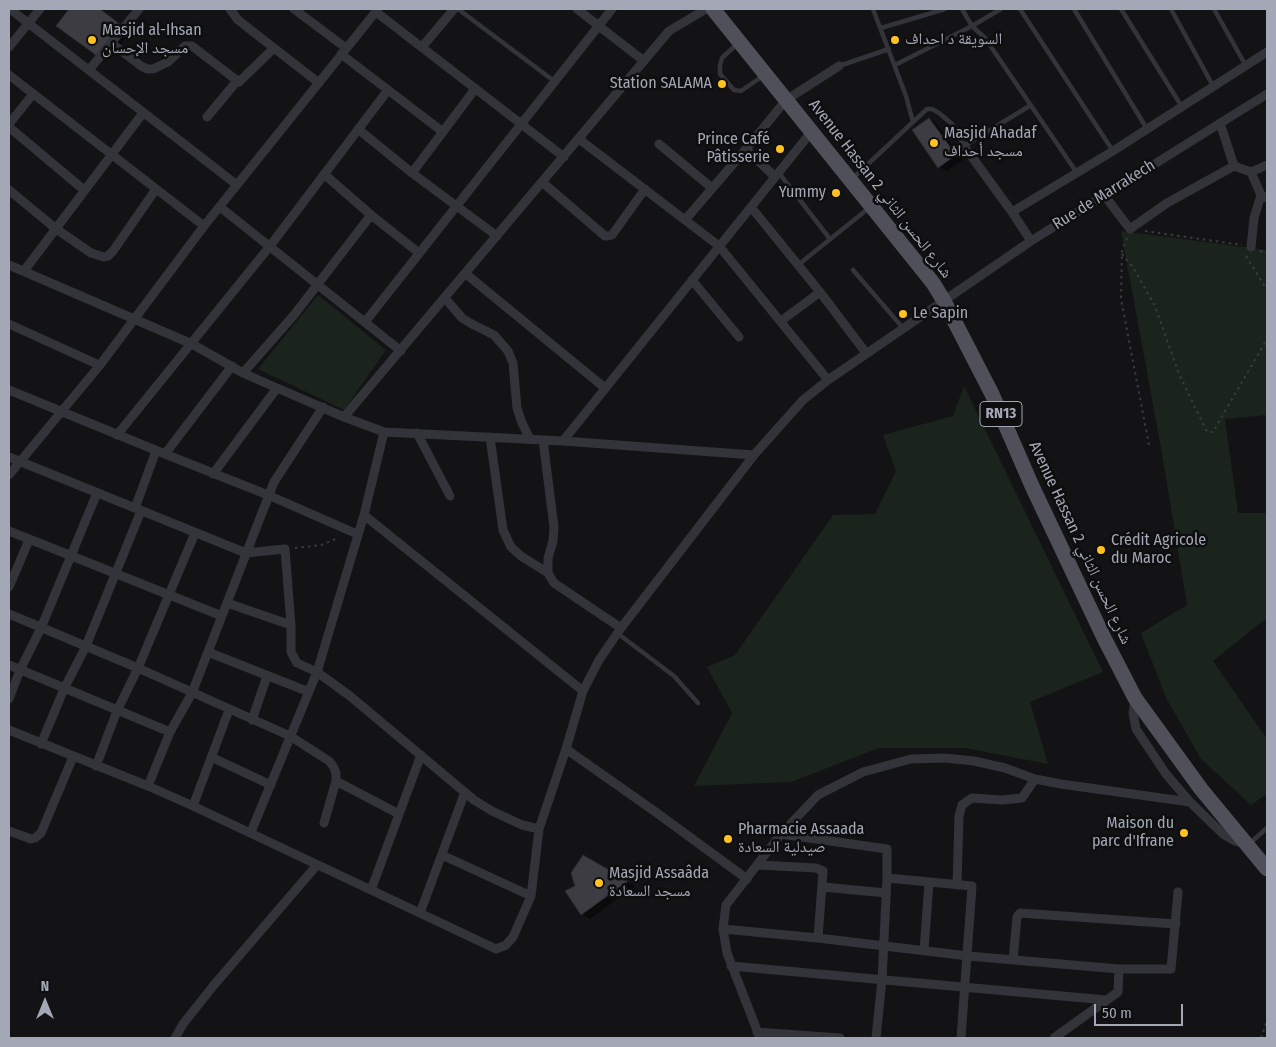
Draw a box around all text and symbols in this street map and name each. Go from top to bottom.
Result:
place label: Masjid al-Ihsan مسجد الإحسان [102,21,202,59]
place label: السويقة د احداف [905,30,1002,50]
marker: Masjid al-Ihsan مسجد الإحسان [86,34,98,46]
marker: السويقة د احداف [889,34,901,46]
place label: Station SALAMA [610,74,712,94]
marker: Station SALAMA [716,78,728,90]
street label: Avenue Hassan 2 شارع الحسن الثاني [804,96,956,282]
place label: Masjid Ahadaf مسجد أحداف [944,124,1036,162]
place label: Prince Café Pâtisserie [697,130,770,168]
marker: Masjid Ahadaf مسجد أحداف [928,137,940,149]
marker: Prince Café Pâtisserie [774,143,786,155]
street label: Rue de Marrakech [1049,156,1159,234]
place label: Yummy [779,183,826,203]
marker: Yummy [830,187,842,199]
place label: Le Sapin [913,304,968,324]
marker: Le Sapin [897,308,909,320]
road number: RN13 [980,402,1022,426]
street label: Avenue Hassan 2 شارع الحسن الثاني [1024,438,1136,648]
place label: Crédit Agricole du Maroc [1111,531,1206,569]
marker: Crédit Agricole du Maroc [1095,544,1107,556]
place label: Maison du parc d'Ifrane [1092,814,1174,852]
place label: Pharmacie Assaada صيدلية السعادة [738,820,864,858]
marker: Maison du parc d'Ifrane [1178,827,1190,839]
marker: Pharmacie Assaada صيدلية السعادة [722,833,734,845]
place label: Masjid Assaâda مسجد السعادة [609,864,709,902]
marker: Masjid Assaâda مسجد السعادة [593,877,605,889]
north arrow [20,977,70,1027]
text: N [41,978,49,995]
scale bar [1096,994,1185,1026]
text: 50 m [1102,1004,1132,1022]

